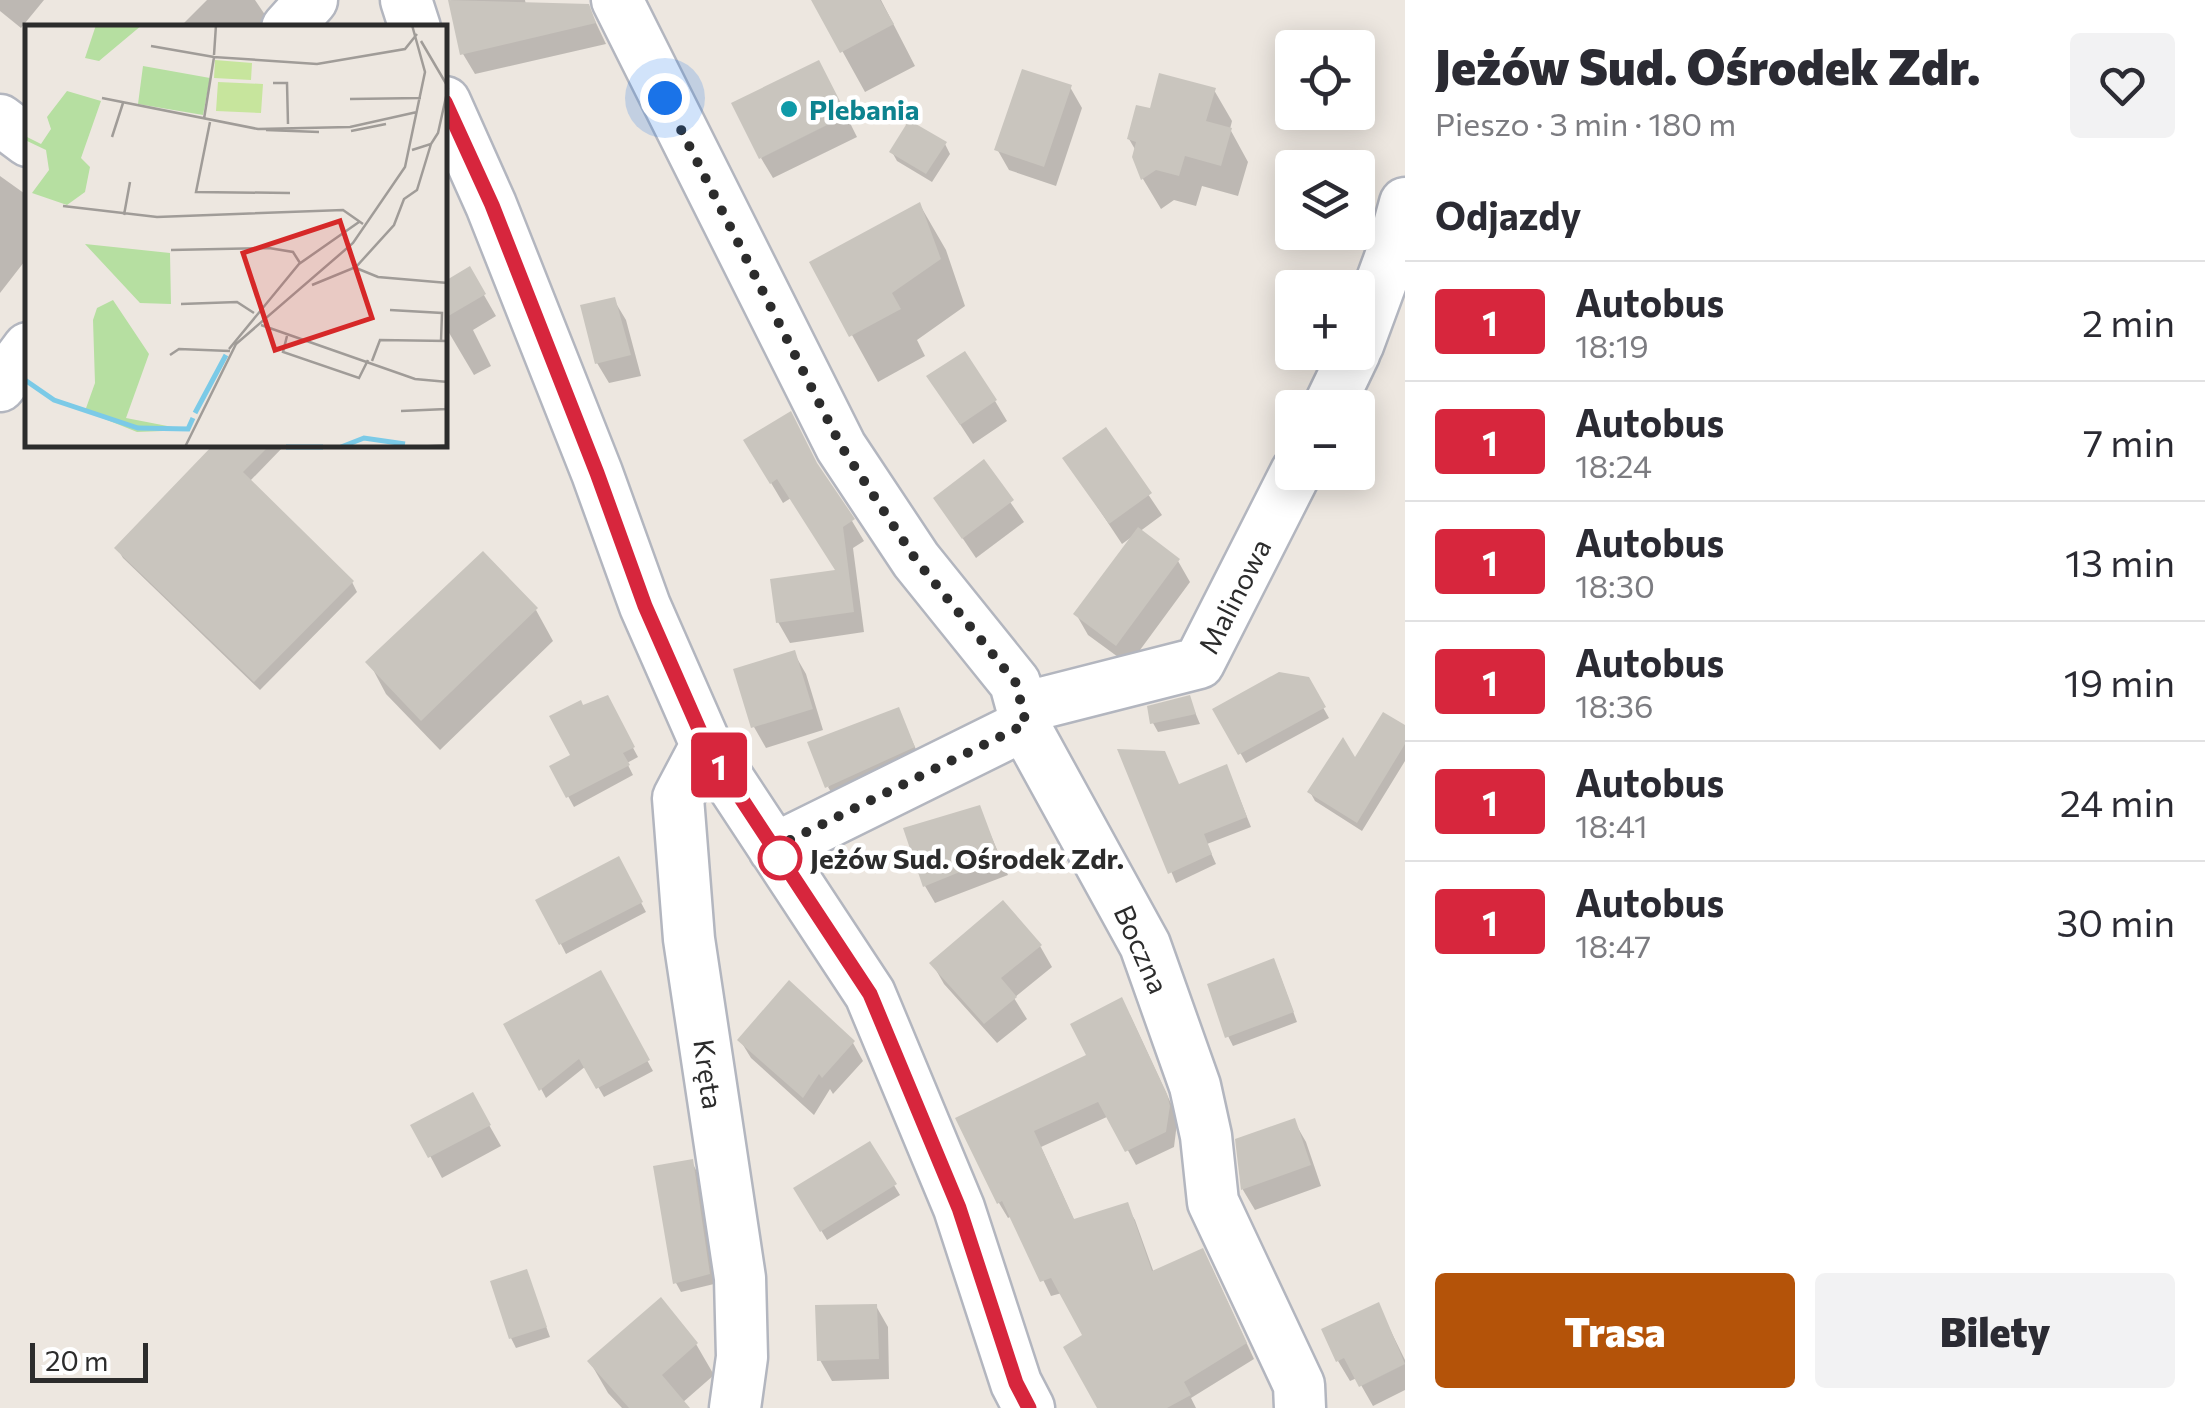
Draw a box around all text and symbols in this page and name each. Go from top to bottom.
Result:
inset map [25,25,448,448]
map controls [1275,30,1375,490]
button: locate [1275,30,1375,130]
button: heart [2070,33,2175,138]
text: Jeżów Sud. Ośrodek Zdr. [1435,36,1981,95]
your location [640,73,690,123]
place label: Plebania [809,92,920,126]
marker: Plebania [778,98,800,120]
text: Pieszo · 3 min · 180 m [1435,103,1736,143]
button: layers [1275,150,1375,250]
text: Odjazdy [1435,191,1581,238]
button: + [1275,270,1375,370]
text: Autobus [1575,278,1724,325]
text: 2 min [2082,298,2175,345]
text: 1 [1482,300,1498,343]
text: 18:19 [1575,325,1649,365]
button: − [1275,390,1375,490]
text: Autobus [1575,398,1724,445]
text: 7 min [2083,418,2175,465]
text: 1 [1482,420,1498,463]
text: 18:24 [1575,445,1652,485]
text: Autobus [1575,518,1724,565]
street label: Malinowa [1191,533,1277,659]
text: 13 min [2065,538,2175,585]
text: 1 [1482,540,1498,583]
text: 18:30 [1575,565,1655,605]
text: Autobus [1575,638,1724,685]
text: 19 min [2064,658,2175,705]
text: 1 [1482,660,1498,703]
text: 18:36 [1575,685,1653,725]
line badge: 1 [686,732,752,798]
text: 1 [711,744,727,787]
text: Autobus [1575,758,1724,805]
text: 24 min [2060,778,2175,825]
text: 1 [1482,780,1498,823]
text: 18:41 [1575,805,1648,845]
marker: Jeżów Sud. Ośrodek Zdr. [759,837,801,879]
place label: Jeżów Sud. Ośrodek Zdr. [810,841,1124,875]
text: Autobus [1575,878,1724,925]
text: 30 min [2057,898,2175,945]
street label: Boczna [1108,899,1176,999]
text: 1 [1482,900,1498,943]
text: 18:47 [1575,925,1651,965]
street label: Kręta [687,1037,731,1111]
button: Trasa [1435,1273,1795,1388]
button: Bilety [1815,1273,2175,1388]
scale bar [30,1338,148,1382]
text: 20 m [45,1343,109,1377]

